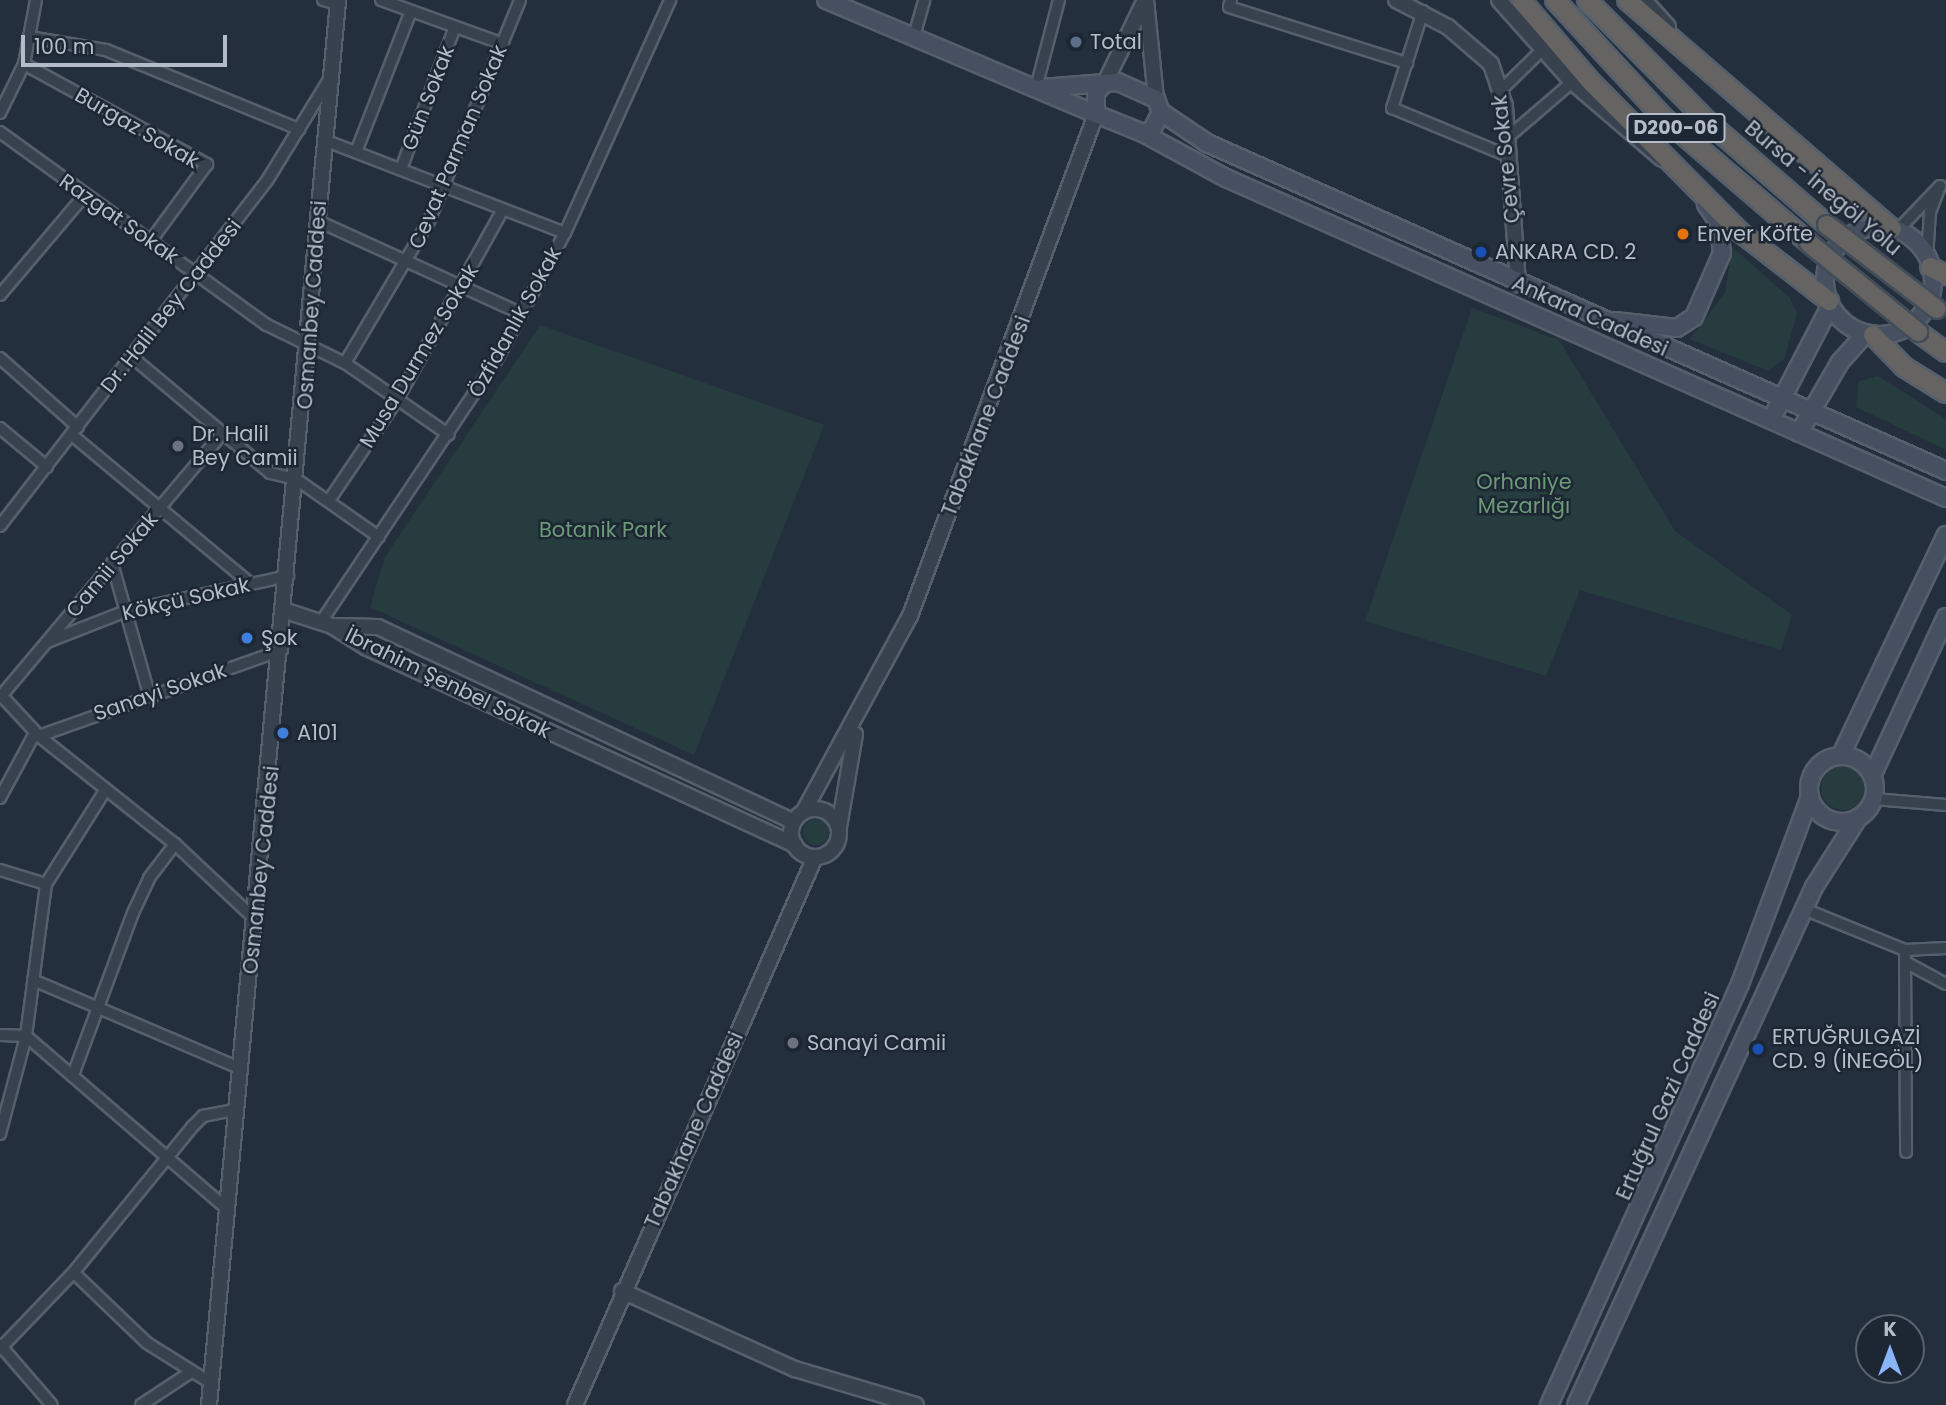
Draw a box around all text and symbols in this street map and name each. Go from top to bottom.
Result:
scale bar [24,21,231,65]
place label: Total [1090,29,1142,55]
text: 100 m [34,32,94,61]
marker: Total [1068,34,1084,50]
street label: Cevat Parman Sokak [404,41,512,253]
street label: Gün Sokak [396,42,460,154]
street label: Burgaz Sokak [70,82,204,174]
street label: Çevre Sokak [1487,94,1525,224]
road number: D200-06 [1625,112,1727,144]
street label: Bursa - İnegöl Yolu [1740,115,1906,261]
street label: Razgat Sokak [55,169,183,269]
street label: Osmanbey Caddesi [292,200,332,410]
street label: Dr. Halil Bey Caddesi [95,214,247,398]
place label: Enver Köfte [1697,221,1813,247]
marker: Enver Köfte [1675,226,1691,242]
place label: ANKARA CD. 2 [1495,239,1636,265]
street label: Özfidanlık Sokak [463,242,567,402]
marker: ANKARA CD. 2 [1473,244,1489,260]
street label: Musa Durmez Sokak [354,260,484,452]
street label: Ankara Caddesi [1508,270,1672,362]
street label: Tabakhane Caddesi [936,312,1036,520]
place label: Dr. Halil Bey Camii [192,421,298,471]
marker: Dr. Halil Bey Camii [170,438,186,454]
park label: Orhaniye Mezarlığı [1476,469,1572,519]
street label: Camii Sokak [61,507,163,623]
park label: Botanik Park [539,517,667,543]
street label: Kökçü Sokak [120,572,252,626]
street label: İbrahim Şenbel Sokak [341,622,555,744]
place label: Şok [261,625,298,651]
marker: Şok [239,630,255,646]
street label: Sanayi Sokak [90,658,230,726]
place label: A101 [297,720,338,746]
marker: A101 [275,725,291,741]
street label: Osmanbey Caddesi [238,765,284,975]
street label: Ertuğrul Gazi Caddesi [1611,988,1725,1204]
place label: ERTUĞRULGAZİ CD. 9 (İNEGÖL) [1772,1024,1924,1074]
street label: Tabakhane Caddesi [639,1028,749,1232]
place label: Sanayi Camii [807,1030,946,1056]
marker: Sanayi Camii [785,1035,801,1051]
marker: ERTUĞRULGAZİ CD. 9 (İNEGÖL) [1750,1041,1766,1057]
north arrow [1855,1314,1925,1384]
text: K [1883,1316,1897,1343]

